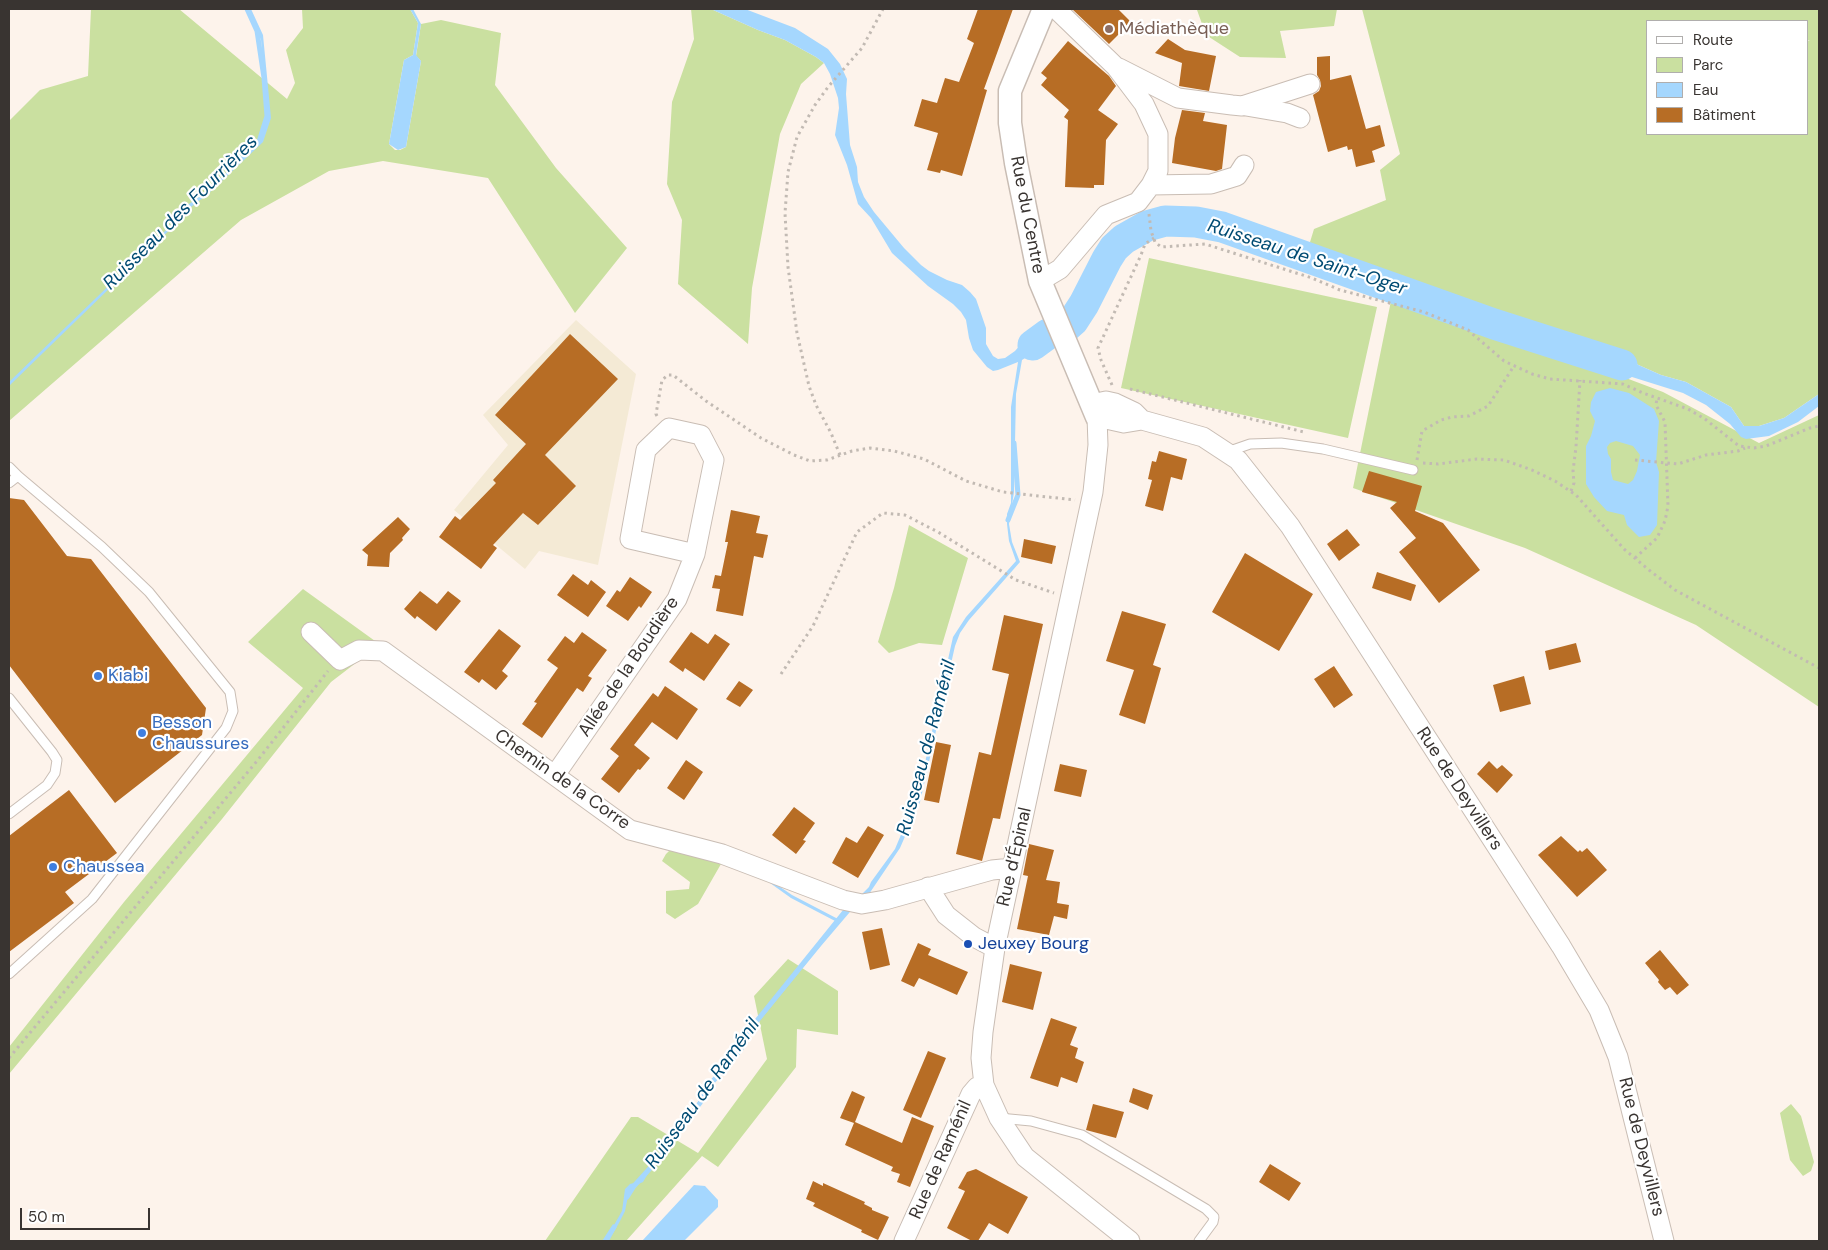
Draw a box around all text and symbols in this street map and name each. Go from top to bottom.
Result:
place label: Médiathèque [1119,18,1229,40]
legend [1646,20,1808,135]
marker: Médiathèque [1103,23,1115,35]
text: Route [1693,30,1733,50]
text: Parc [1693,55,1723,75]
text: Eau [1693,80,1718,100]
text: Bâtiment [1693,105,1756,125]
water label: Ruisseau des Fourrières [99,131,263,295]
street label: Rue du Centre [1005,154,1049,276]
water label: Ruisseau de Saint-Oger [1204,215,1410,301]
street label: Allée de la Boudière [574,593,684,741]
water label: Ruisseau de Raménil [893,658,961,838]
place label: Kiabi [108,665,148,687]
marker: Kiabi [92,670,104,682]
place label: Besson Chaussures [152,712,249,754]
street label: Rue de Deyvillers [1411,723,1507,855]
street label: Chemin de la Corre [490,725,634,835]
marker: Besson Chaussures [136,727,148,739]
street label: Rue d’Épinal [993,805,1037,909]
place label: Chaussea [63,856,144,878]
marker: Chaussea [47,861,59,873]
place label: Jeuxey Bourg [978,933,1089,955]
marker: Jeuxey Bourg [962,938,974,950]
water label: Ruisseau de Raménil [641,1014,765,1174]
street label: Rue de Deyvillers [1613,1075,1669,1219]
street label: Rue de Raménil [905,1097,977,1223]
scale bar [22,1198,152,1230]
text: 50 m [28,1207,65,1227]

